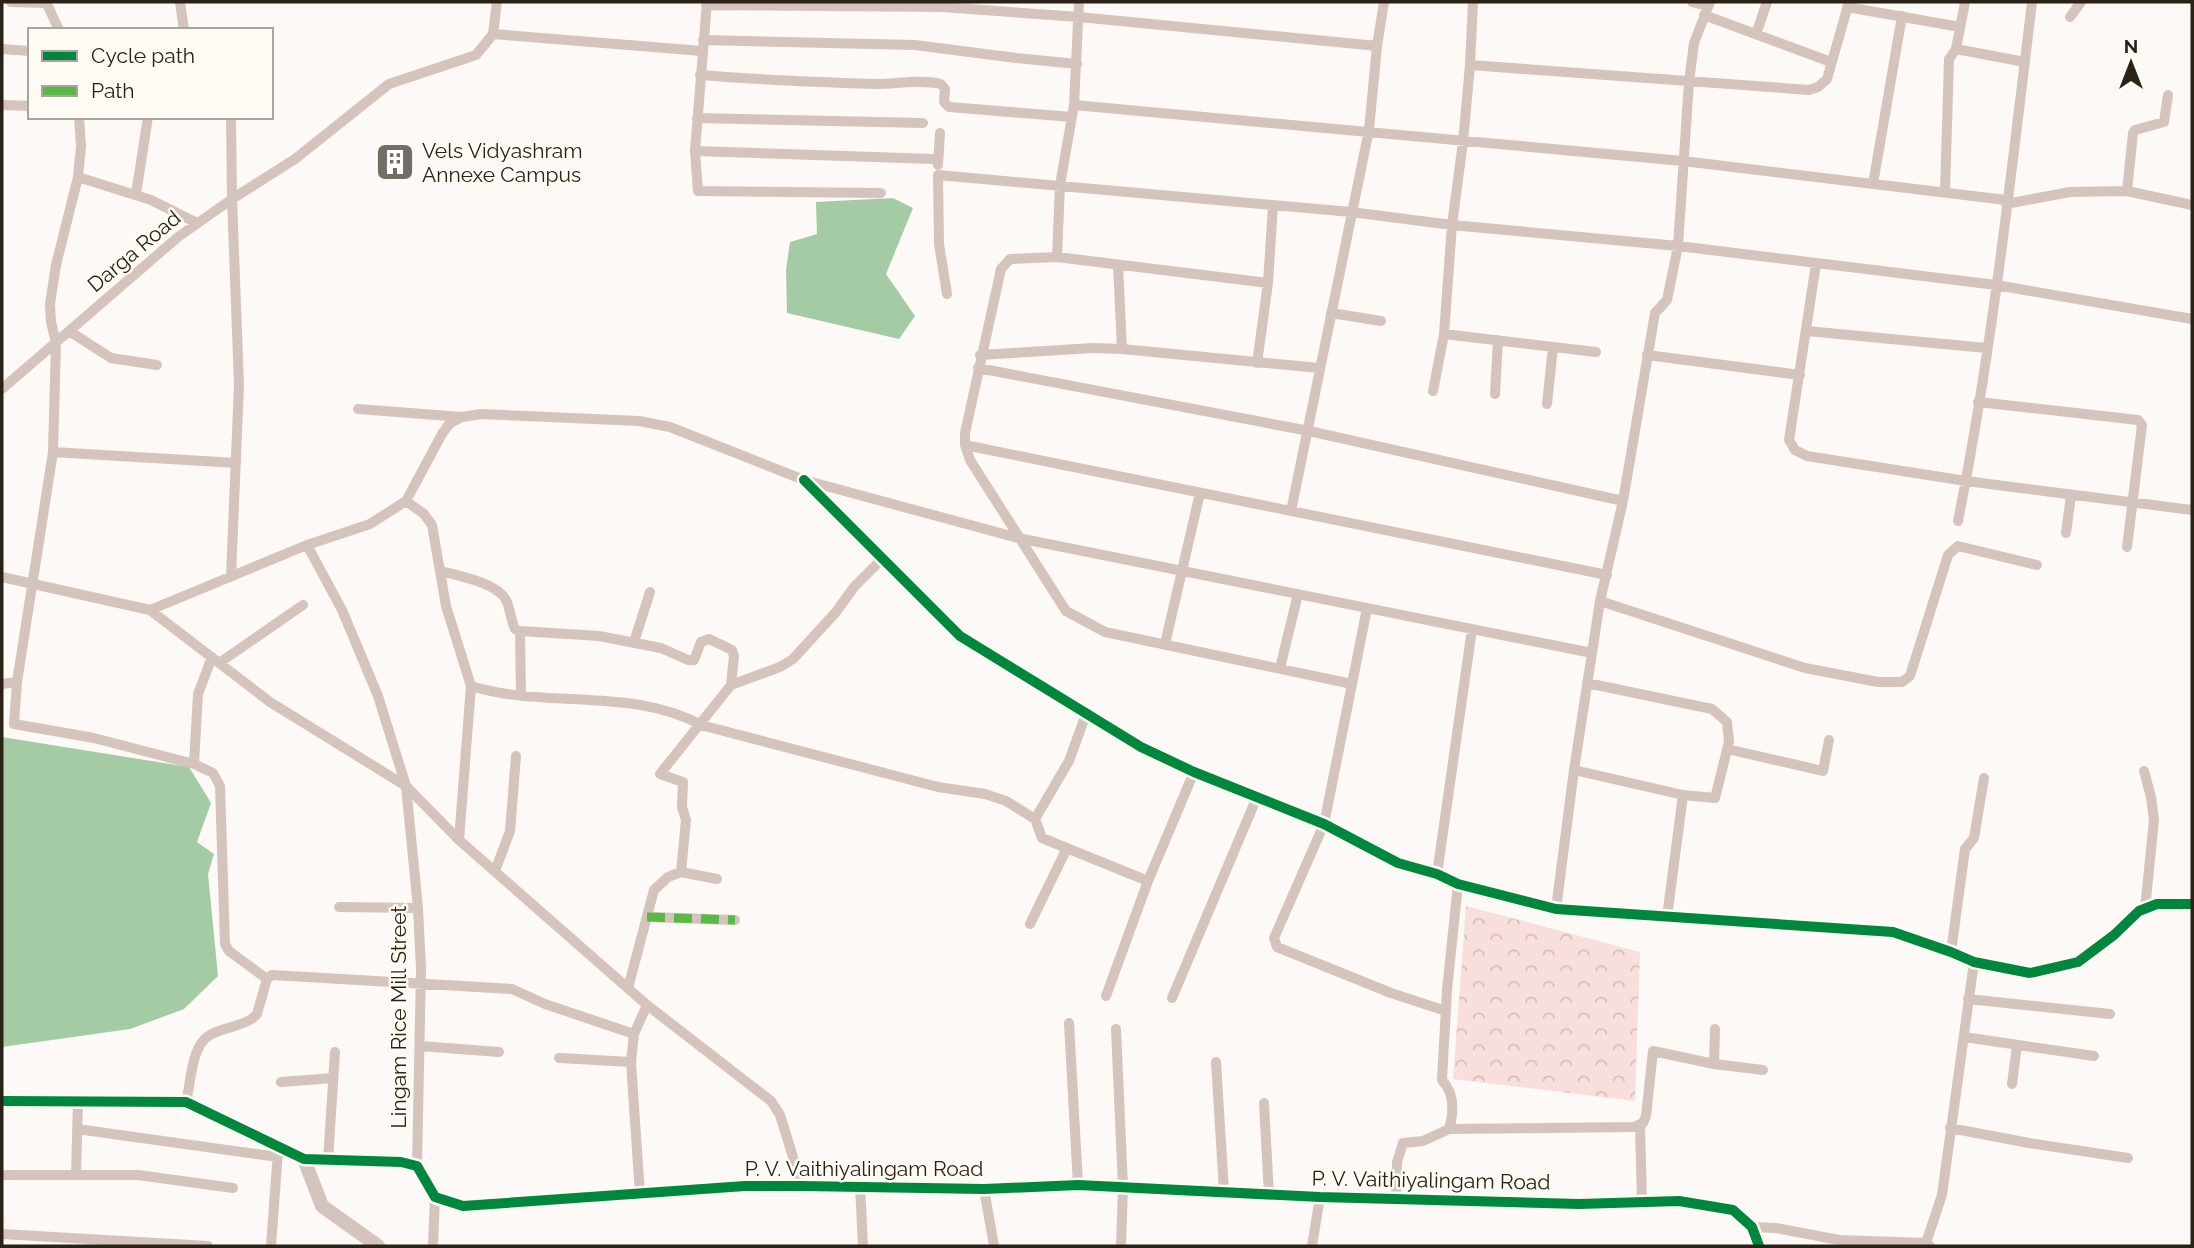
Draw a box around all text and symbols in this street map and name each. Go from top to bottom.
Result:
legend [28,28,273,119]
north arrow [2096,28,2166,98]
text: N [2124,35,2138,57]
text: Cycle path [91,43,195,68]
text: Path [91,78,135,103]
place label: Vels Vidyashram Annexe Campus [422,138,583,187]
building icon: Vels Vidyashram Annexe Campus [374,141,416,183]
street label: Darga Road [82,205,186,297]
street label: Lingam Rice Mill Street [386,906,411,1128]
street label: P. V. Vaithiyalingam Road [745,1156,983,1181]
street label: P. V. Vaithiyalingam Road [1311,1165,1551,1195]

